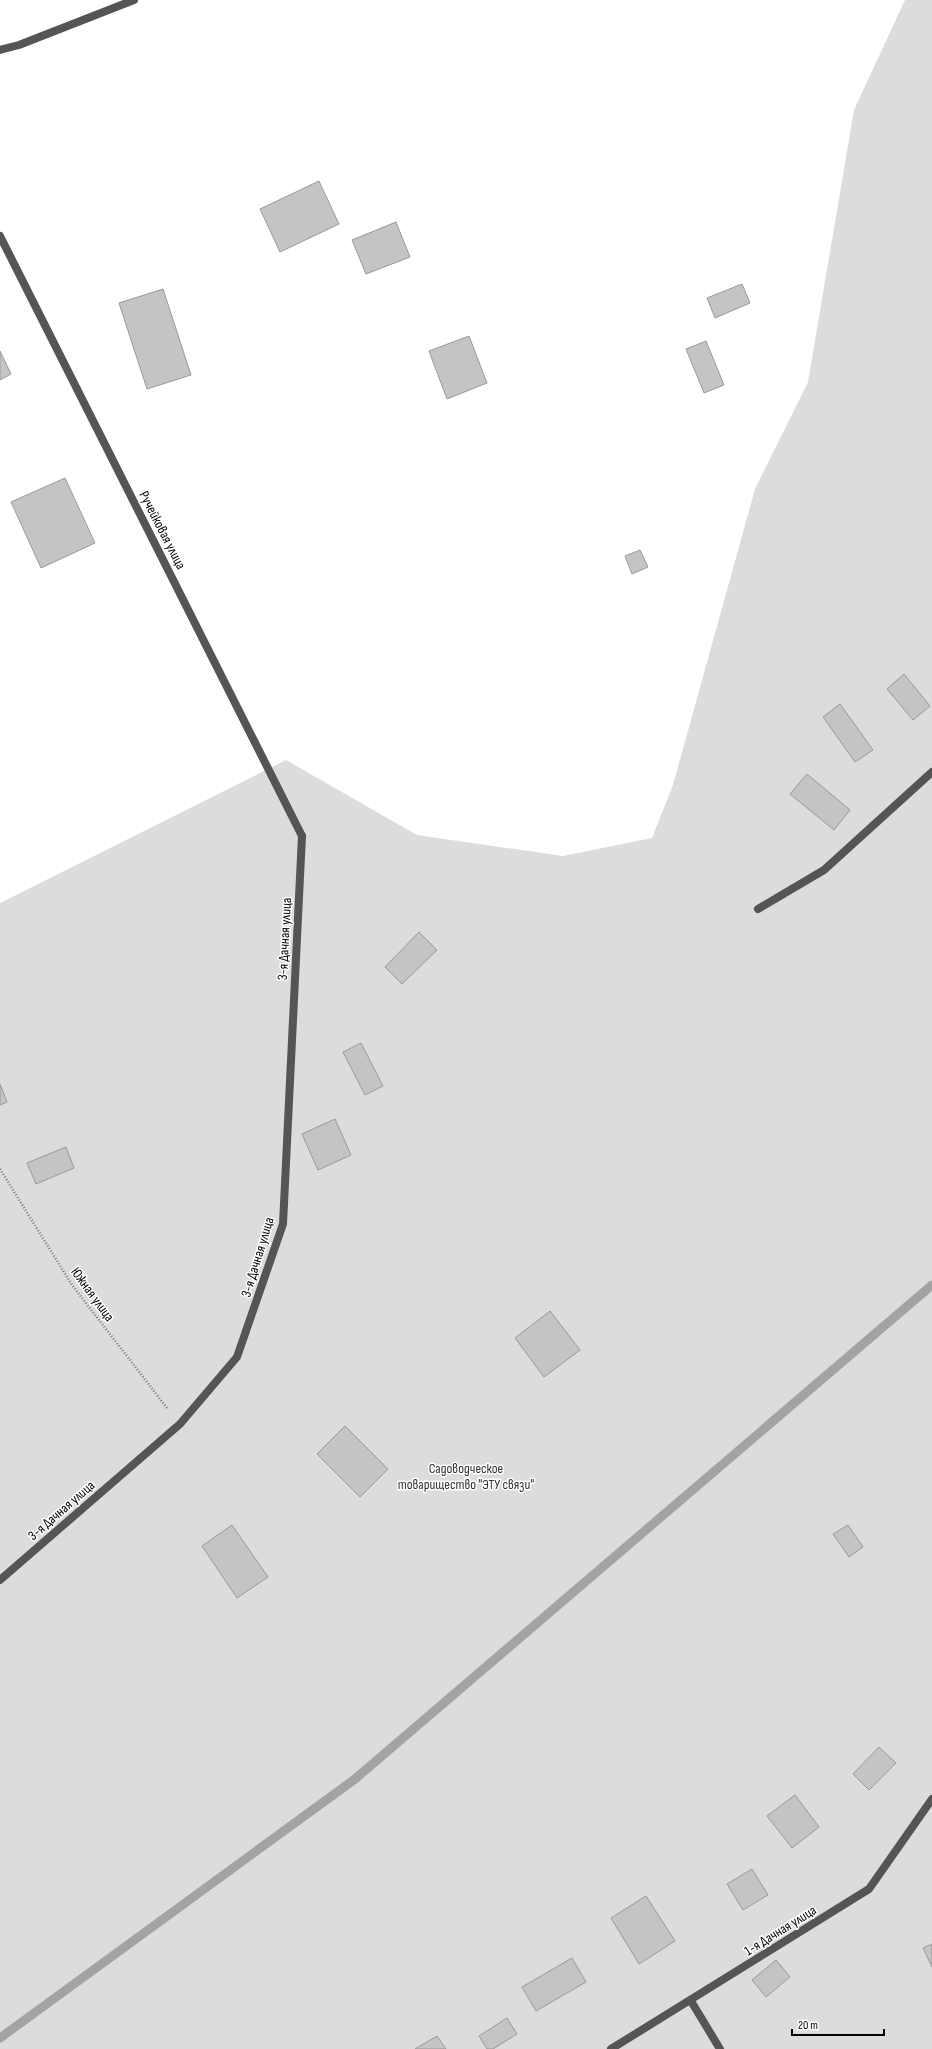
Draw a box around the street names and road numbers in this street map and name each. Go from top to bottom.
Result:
street label: Ручейковая улица [136,488,190,572]
street label: 3-я Дачная улица [274,897,295,981]
street label: 3-я Дачная улица [237,1215,278,1299]
street label: Южная улица [67,1264,118,1325]
street label: 3-я Дачная улица [25,1477,98,1544]
street label: 1-я Дачная улица [741,1902,819,1959]

